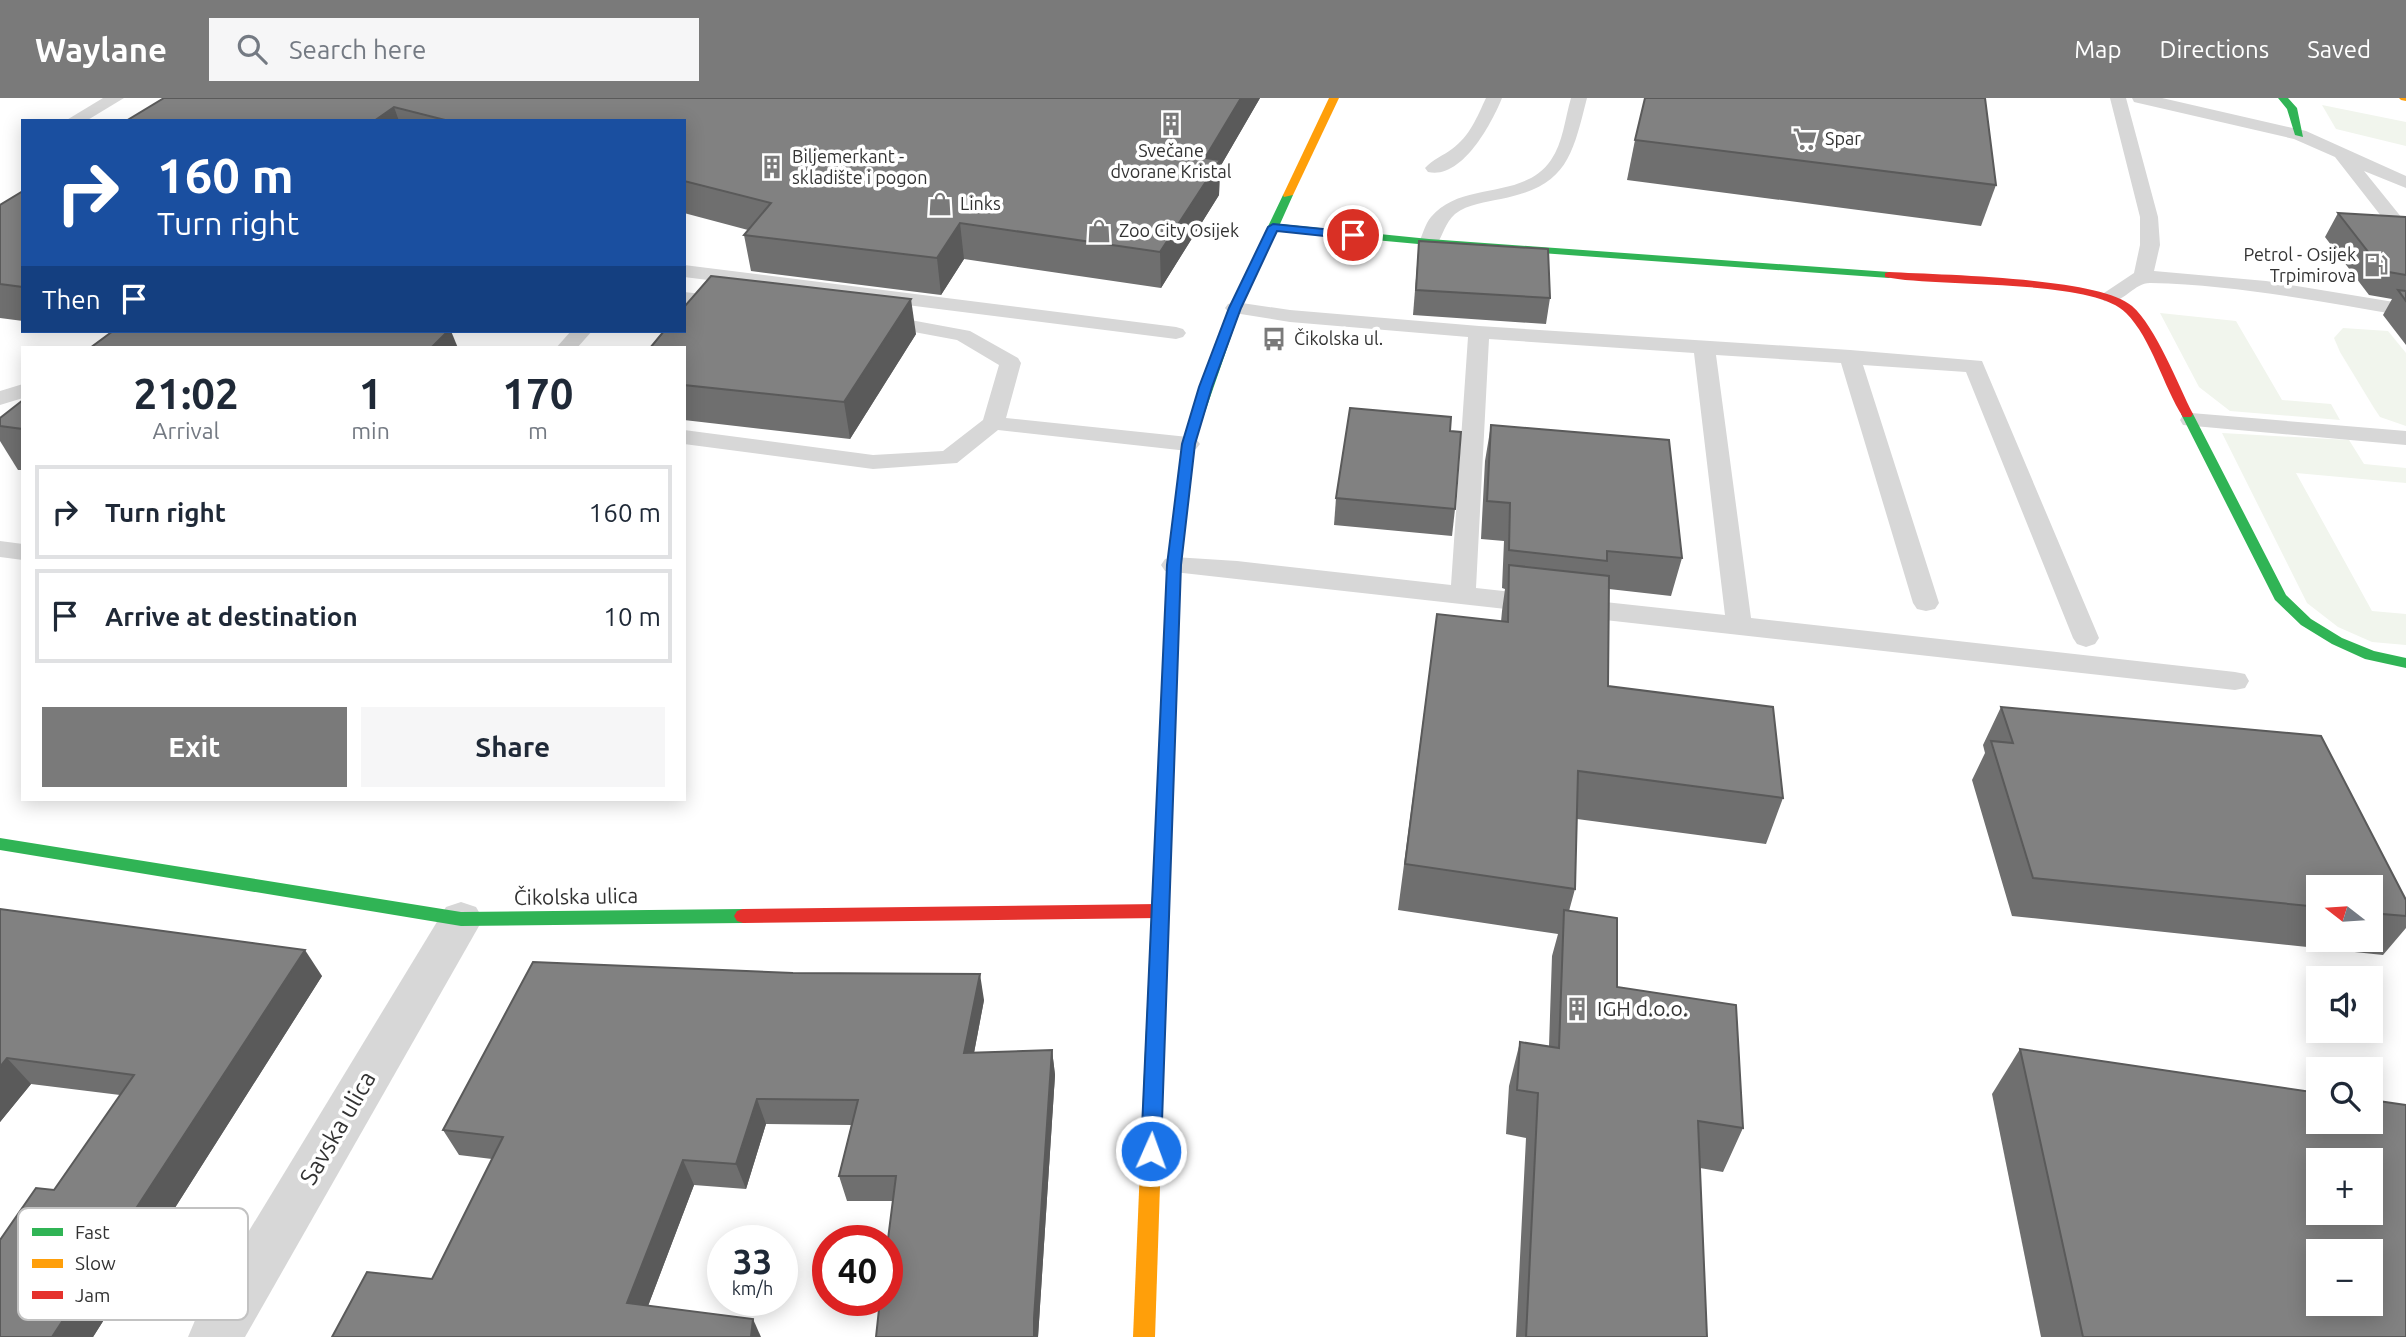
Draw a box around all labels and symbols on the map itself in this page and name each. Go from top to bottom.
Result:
building icon: Svečane dvorane Kristal [1157,110,1185,138]
supermarket icon: Spar [1791,125,1819,153]
place label: Spar [1825,128,1861,148]
place label: Svečane dvorane Kristal [1110,140,1232,181]
place label: Biljemerkant - skladište i pogon [792,146,927,187]
building icon: Biljemerkant - skladište i pogon [758,153,786,181]
shop icon: Links [926,190,954,218]
place label: Links [960,193,1001,213]
pin [1323,205,1383,265]
shop icon: Zoo City Osijek [1085,217,1113,245]
place label: Zoo City Osijek [1119,220,1239,240]
place label: Petrol - Osijek Trpimirova [2244,244,2356,285]
fuel station icon: Petrol - Osijek Trpimirova [2362,251,2390,279]
bus stop icon: Čikolska ul. [1260,325,1288,353]
place label: Čikolska ul. [1294,327,1383,348]
north arrow [2306,875,2384,952]
street label: Čikolska ulica [514,883,638,909]
building icon: IGH d.o.o. [1563,995,1591,1023]
place label: IGH d.o.o. [1597,996,1688,1020]
street label: Savska ulica [294,1066,381,1189]
position arrow [1114,1114,1188,1188]
legend [18,1208,248,1320]
text: Fast [75,1221,110,1243]
speed limit sign: 40 [812,1225,903,1316]
text: Slow [75,1252,116,1274]
text: Jam [75,1284,111,1306]

